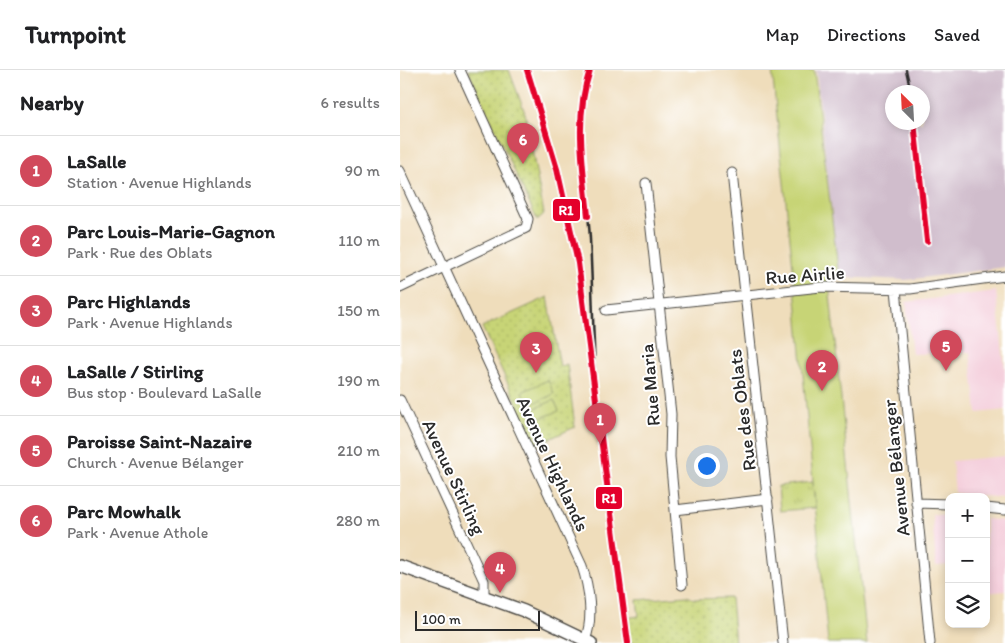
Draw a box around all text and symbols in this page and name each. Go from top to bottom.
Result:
text: Turnpoint [25,20,126,49]
text: Map [766,24,799,46]
text: Directions [827,24,906,46]
text: Saved [934,24,980,46]
north arrow [885,85,930,130]
text: Nearby [20,90,84,115]
text: 6 results [320,93,380,112]
pin: 6 [507,123,539,164]
text: LaSalle [67,150,126,173]
text: 1 [32,161,40,180]
text: 90 m [345,161,380,180]
text: Station · Avenue Highlands [67,173,252,192]
line badge: R1 [552,198,581,222]
text: R1 [559,202,574,219]
text: Parc Louis-Marie-Gagnon [67,220,275,243]
text: 2 [32,231,40,250]
text: 110 m [338,231,380,250]
text: Park · Rue des Oblats [67,243,213,262]
street label: Rue Airlie [765,261,845,289]
text: Parc Highlands [67,290,191,313]
text: 3 [32,301,40,320]
text: 150 m [337,301,380,320]
text: Park · Avenue Highlands [67,313,233,332]
pin: 5 [930,330,962,371]
pin: 3 [520,332,552,373]
street label: Rue Maria [635,343,665,427]
street label: Rue des Oblats [723,348,761,472]
pin: 2 [806,350,838,391]
text: LaSalle / Stirling [67,360,203,383]
text: 4 [31,371,41,390]
text: 190 m [337,371,380,390]
text: Bus stop · Boulevard LaSalle [67,383,262,402]
street label: Avenue Highlands [512,393,594,535]
street label: Avenue Bélanger [877,398,915,537]
pin: 1 [584,403,616,444]
street label: Avenue Stirling [417,416,491,539]
text: Paroisse Saint-Nazaire [67,430,252,453]
text: 5 [32,441,40,460]
text: 210 m [337,441,380,460]
text: Church · Avenue Bélanger [67,453,244,472]
your location [694,453,720,479]
line badge: R1 [595,486,623,510]
text: R1 [602,490,617,507]
map controls [945,493,990,628]
button: + [945,493,990,538]
text: Parc Mowhalk [67,500,181,523]
text: 6 [32,511,40,530]
text: 280 m [336,511,380,530]
text: Park · Avenue Athole [67,523,208,542]
button: − [945,538,990,583]
pin: 4 [484,552,516,593]
button: layers [945,583,990,628]
scale bar [415,608,540,631]
text: 100 m [422,611,461,628]

